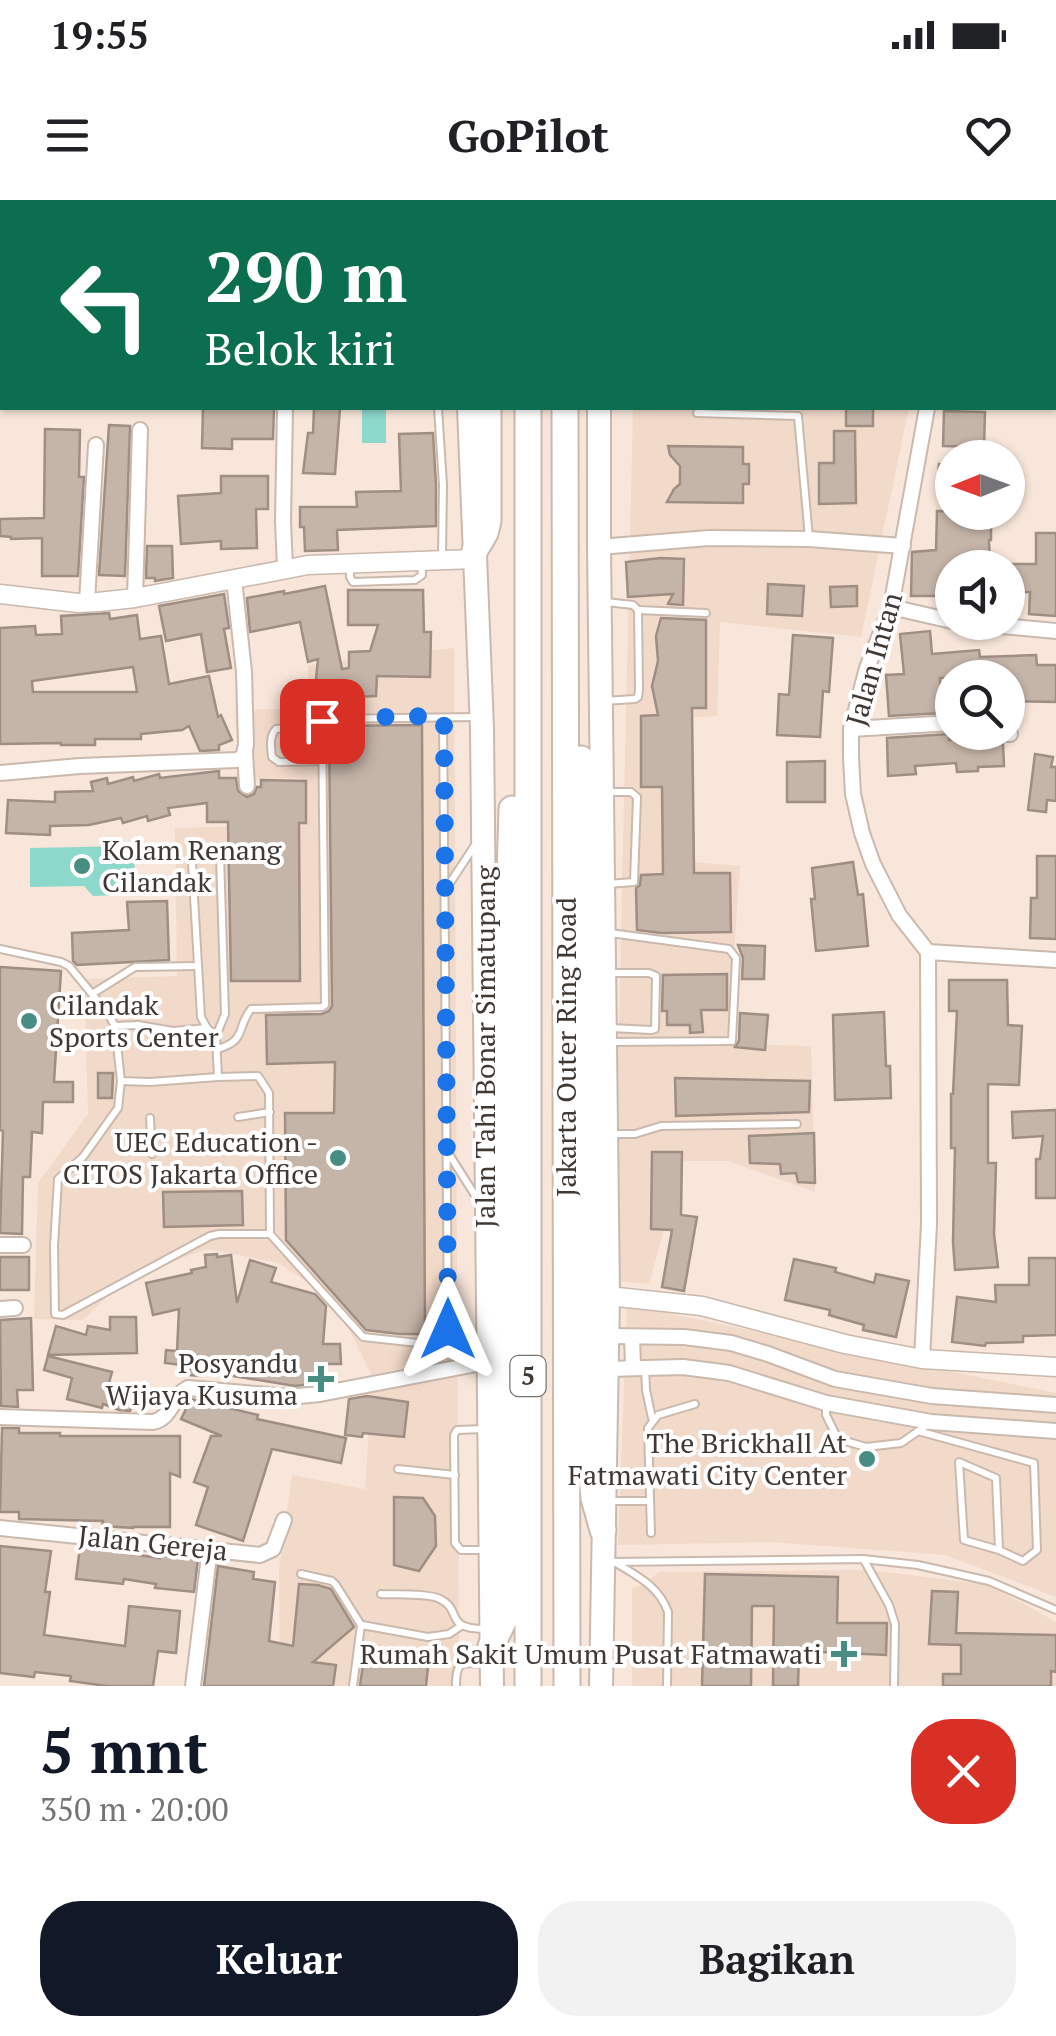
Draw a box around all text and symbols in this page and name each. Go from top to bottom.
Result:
text: 19:55 [50,10,149,60]
text: GoPilot [447,105,609,165]
icon: menu [40,108,95,163]
icon: heart [961,108,1016,163]
text: 290 m [205,229,407,322]
icon: left [40,240,170,370]
text: Belok kiri [205,318,396,378]
north arrow [935,440,1025,530]
map controls [935,440,1025,750]
button: sound [935,550,1025,640]
street label: Jalan Intan [837,587,910,730]
button: search [935,660,1025,750]
pin [280,679,365,764]
icon: arrive [295,694,350,749]
place label: Kolam Renang Cilandak [102,831,283,900]
marker: Kolam Renang Cilandak [71,855,93,877]
street label: Jalan Tahi Bonar Simatupang [466,864,503,1228]
street label: Jakarta Outer Ring Road [547,897,584,1197]
place label: Cilandak Sports Center [49,986,219,1055]
marker: Cilandak Sports Center [18,1010,40,1032]
place label: UEC Education - CITOS Jakarta Office [63,1123,318,1192]
marker: UEC Education - CITOS Jakarta Office [327,1147,349,1169]
position arrow [396,1277,500,1381]
place label: Posyandu Wijaya Kusuma [105,1344,298,1413]
road number: 5 [510,1356,546,1396]
marker: Posyandu Wijaya Kusuma [308,1366,334,1392]
place label: The Brickhall At Fatmawati City Center [568,1424,848,1493]
marker: The Brickhall At Fatmawati City Center [856,1448,878,1470]
street label: Jalan Gereja [76,1516,230,1569]
place label: Rumah Sakit Umum Pusat Fatmawati [360,1635,822,1672]
marker: Rumah Sakit Umum Pusat Fatmawati [831,1641,857,1667]
text: 5 mnt [40,1711,208,1790]
button: close [911,1719,1016,1824]
text: 350 m · 20:00 [40,1788,228,1830]
button: Keluar [40,1901,518,2016]
button: Bagikan [538,1901,1016,2016]

